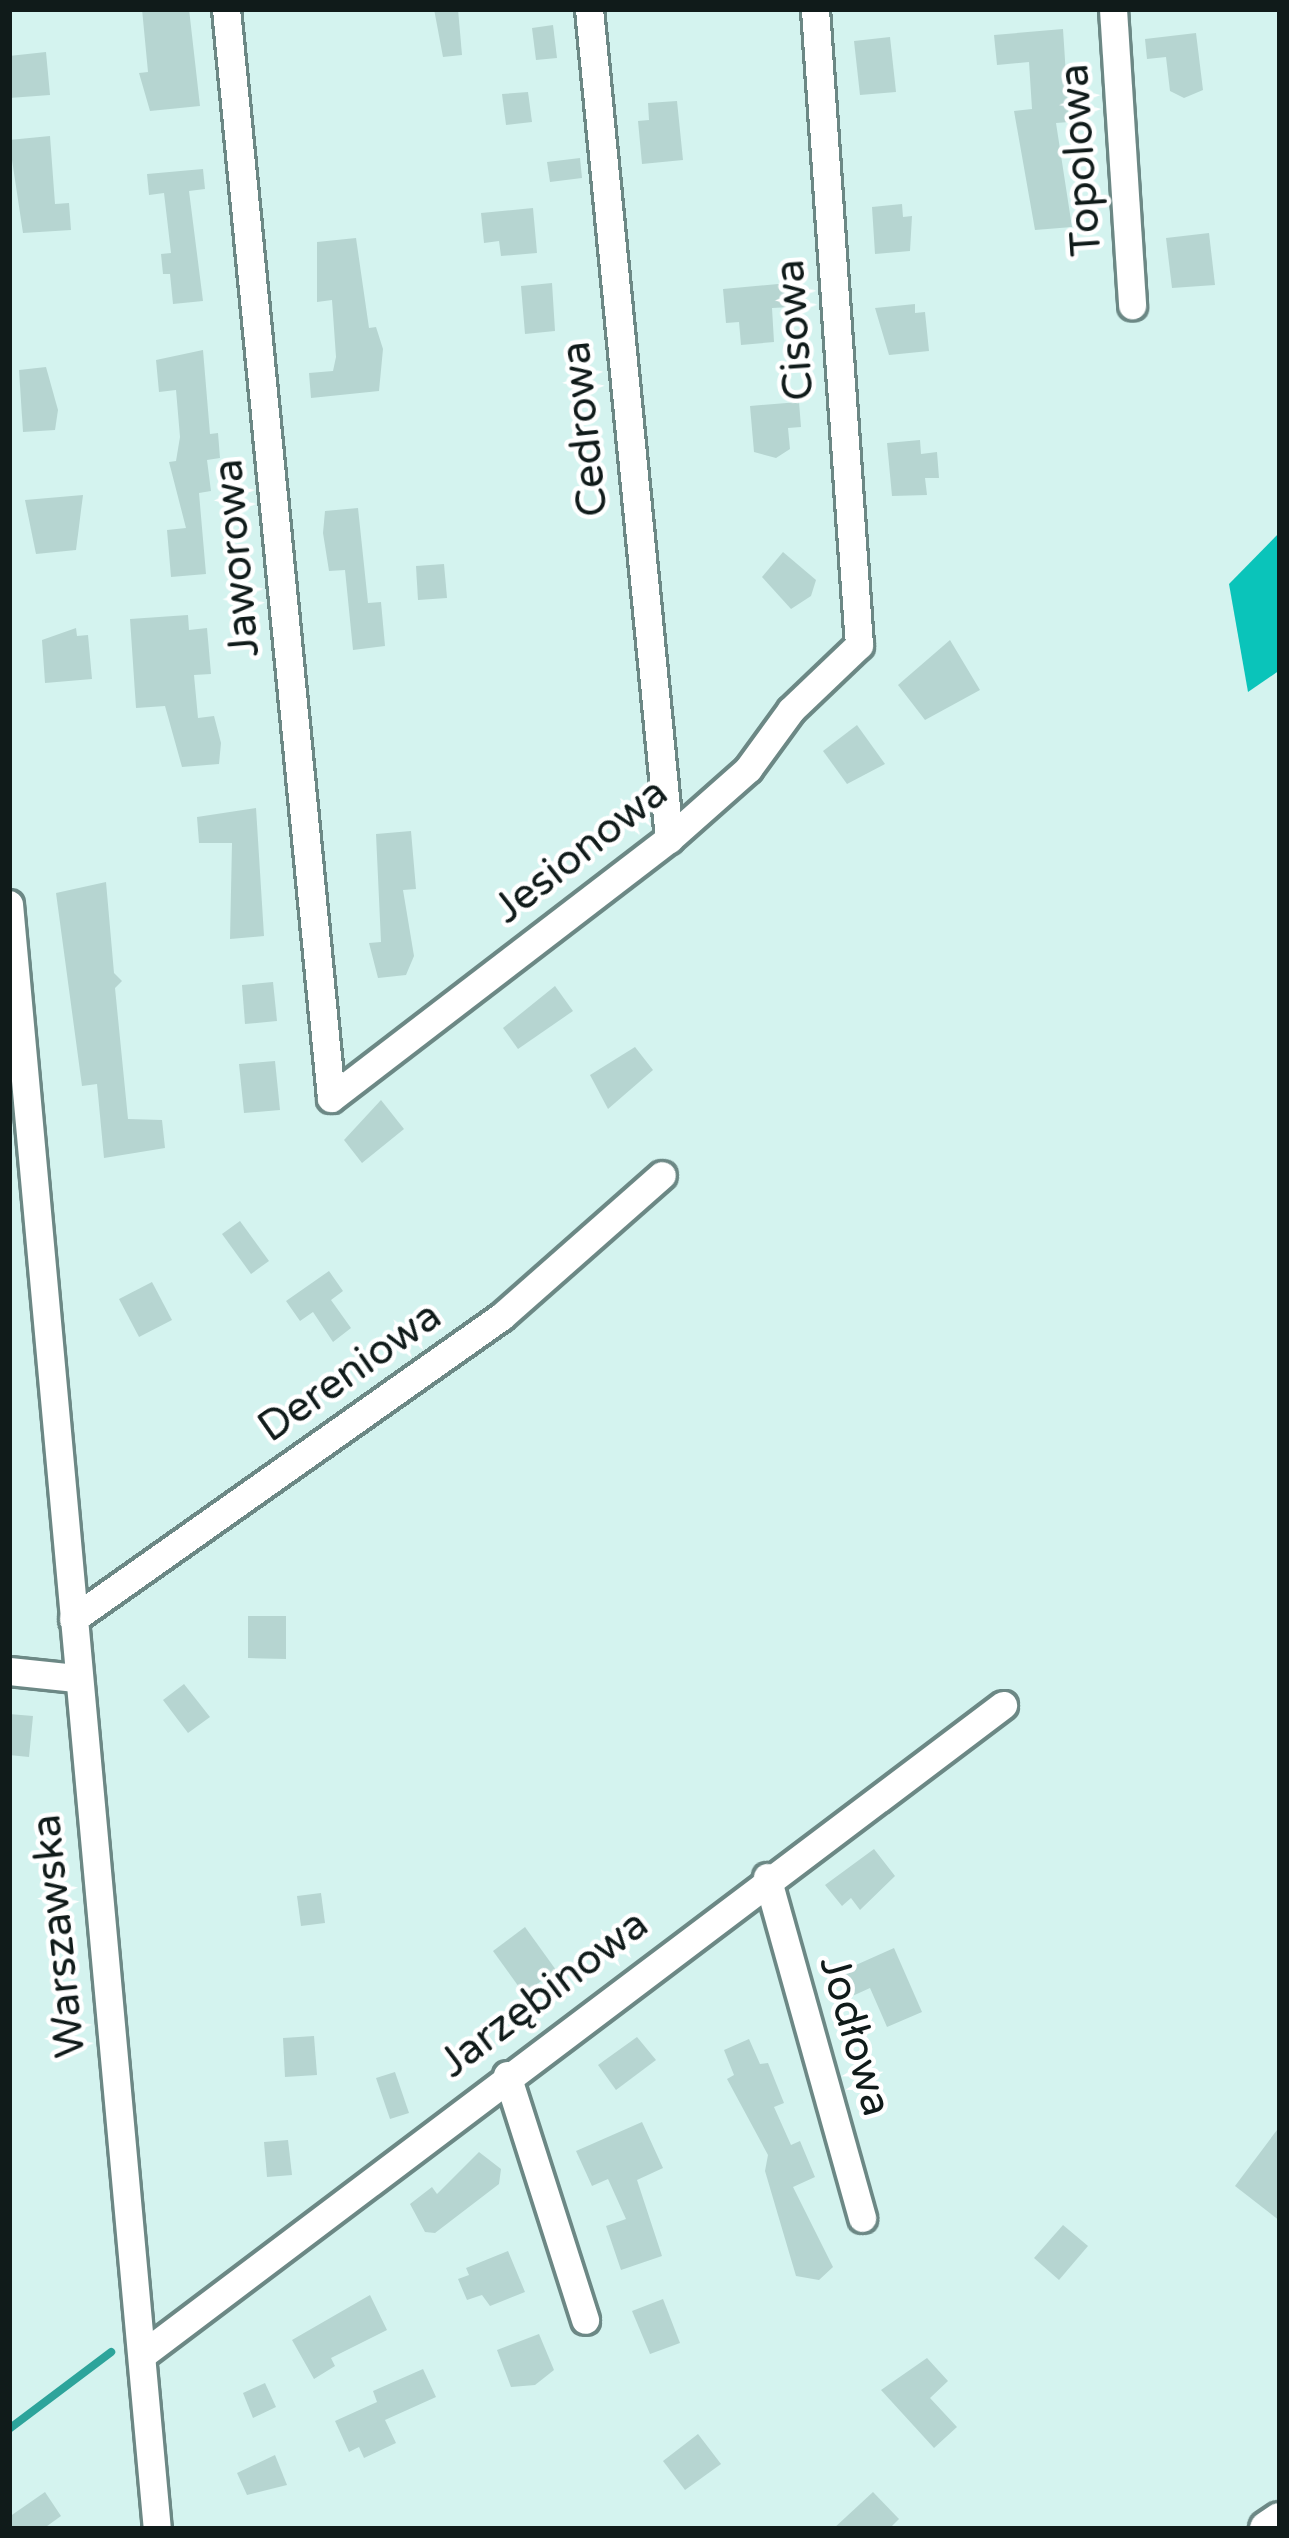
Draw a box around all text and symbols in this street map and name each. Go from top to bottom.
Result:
street label: Topolowa [1049,62,1113,258]
street label: Cisowa [765,258,825,402]
street label: Cedrowa [551,339,619,519]
street label: Jaworowa [203,457,271,659]
street label: Jesionowa [484,767,678,935]
street label: Dereniowa [249,1291,451,1453]
street label: Warszawska [21,1812,97,2060]
street label: Jarzębinowa [430,1899,658,2089]
street label: Jodłowa [808,1950,902,2122]

